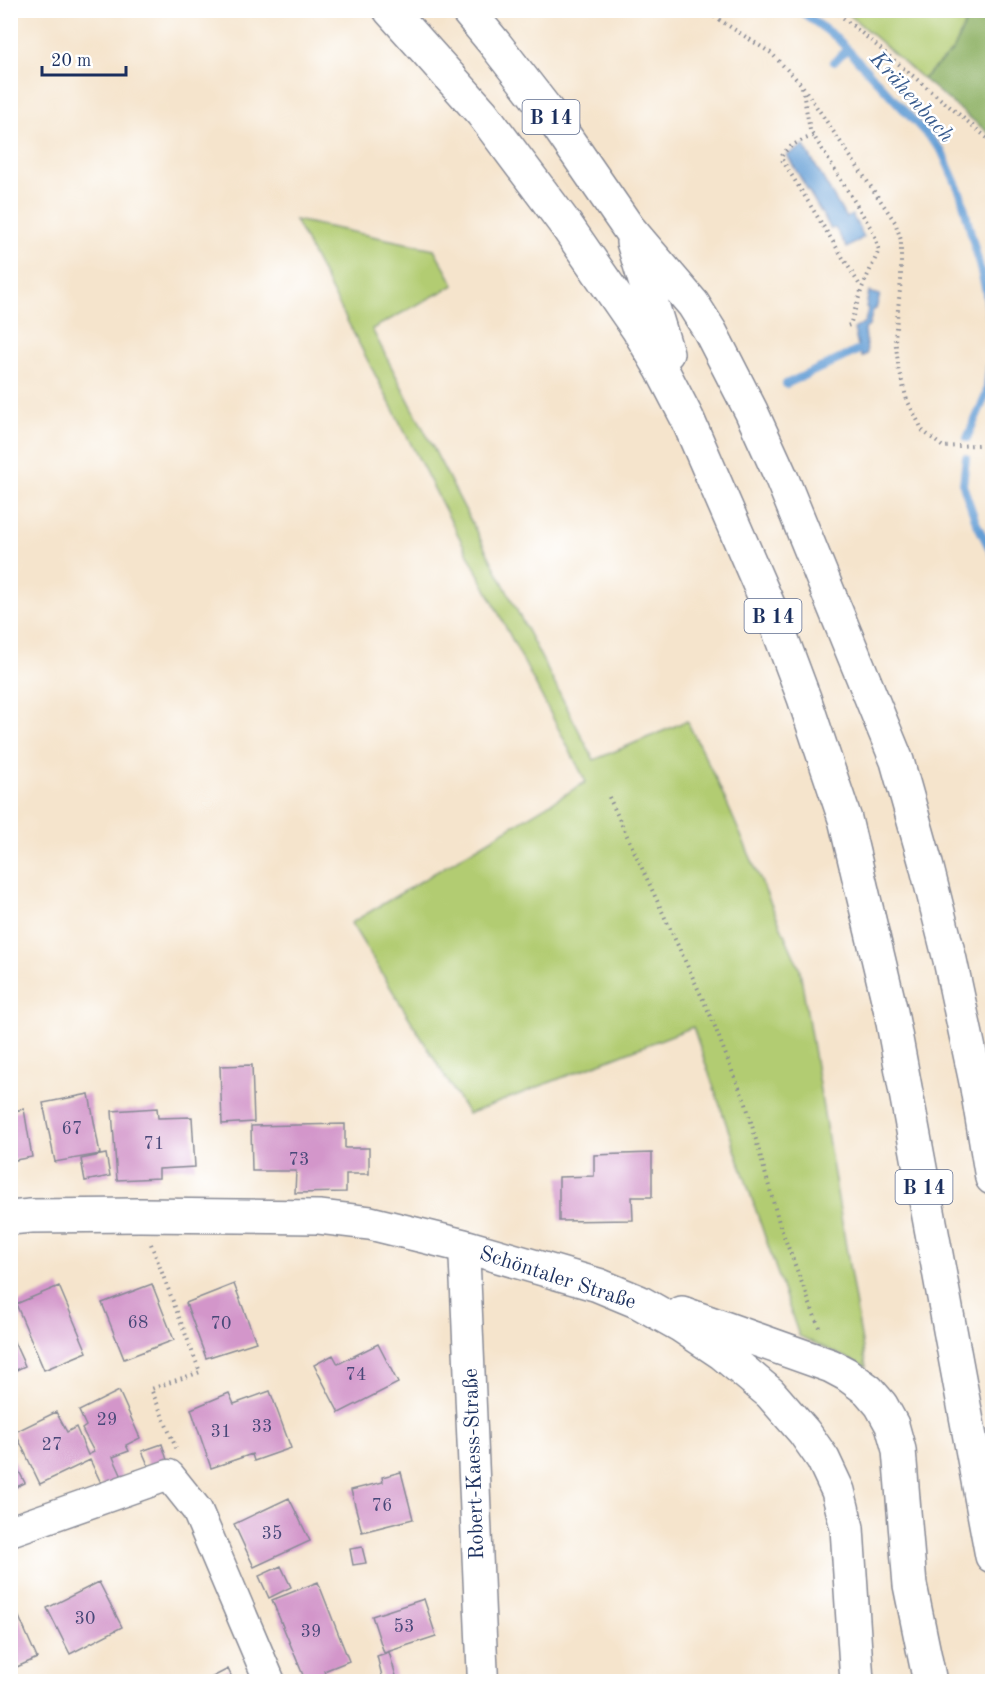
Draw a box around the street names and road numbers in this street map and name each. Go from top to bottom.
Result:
road number: B 14 [522,100,580,134]
road number: B 14 [744,599,802,633]
road number: B 14 [896,1170,952,1204]
street label: Schöntaler Straße [477,1243,638,1314]
street label: Robert-Kaess-Straße [461,1368,488,1560]

